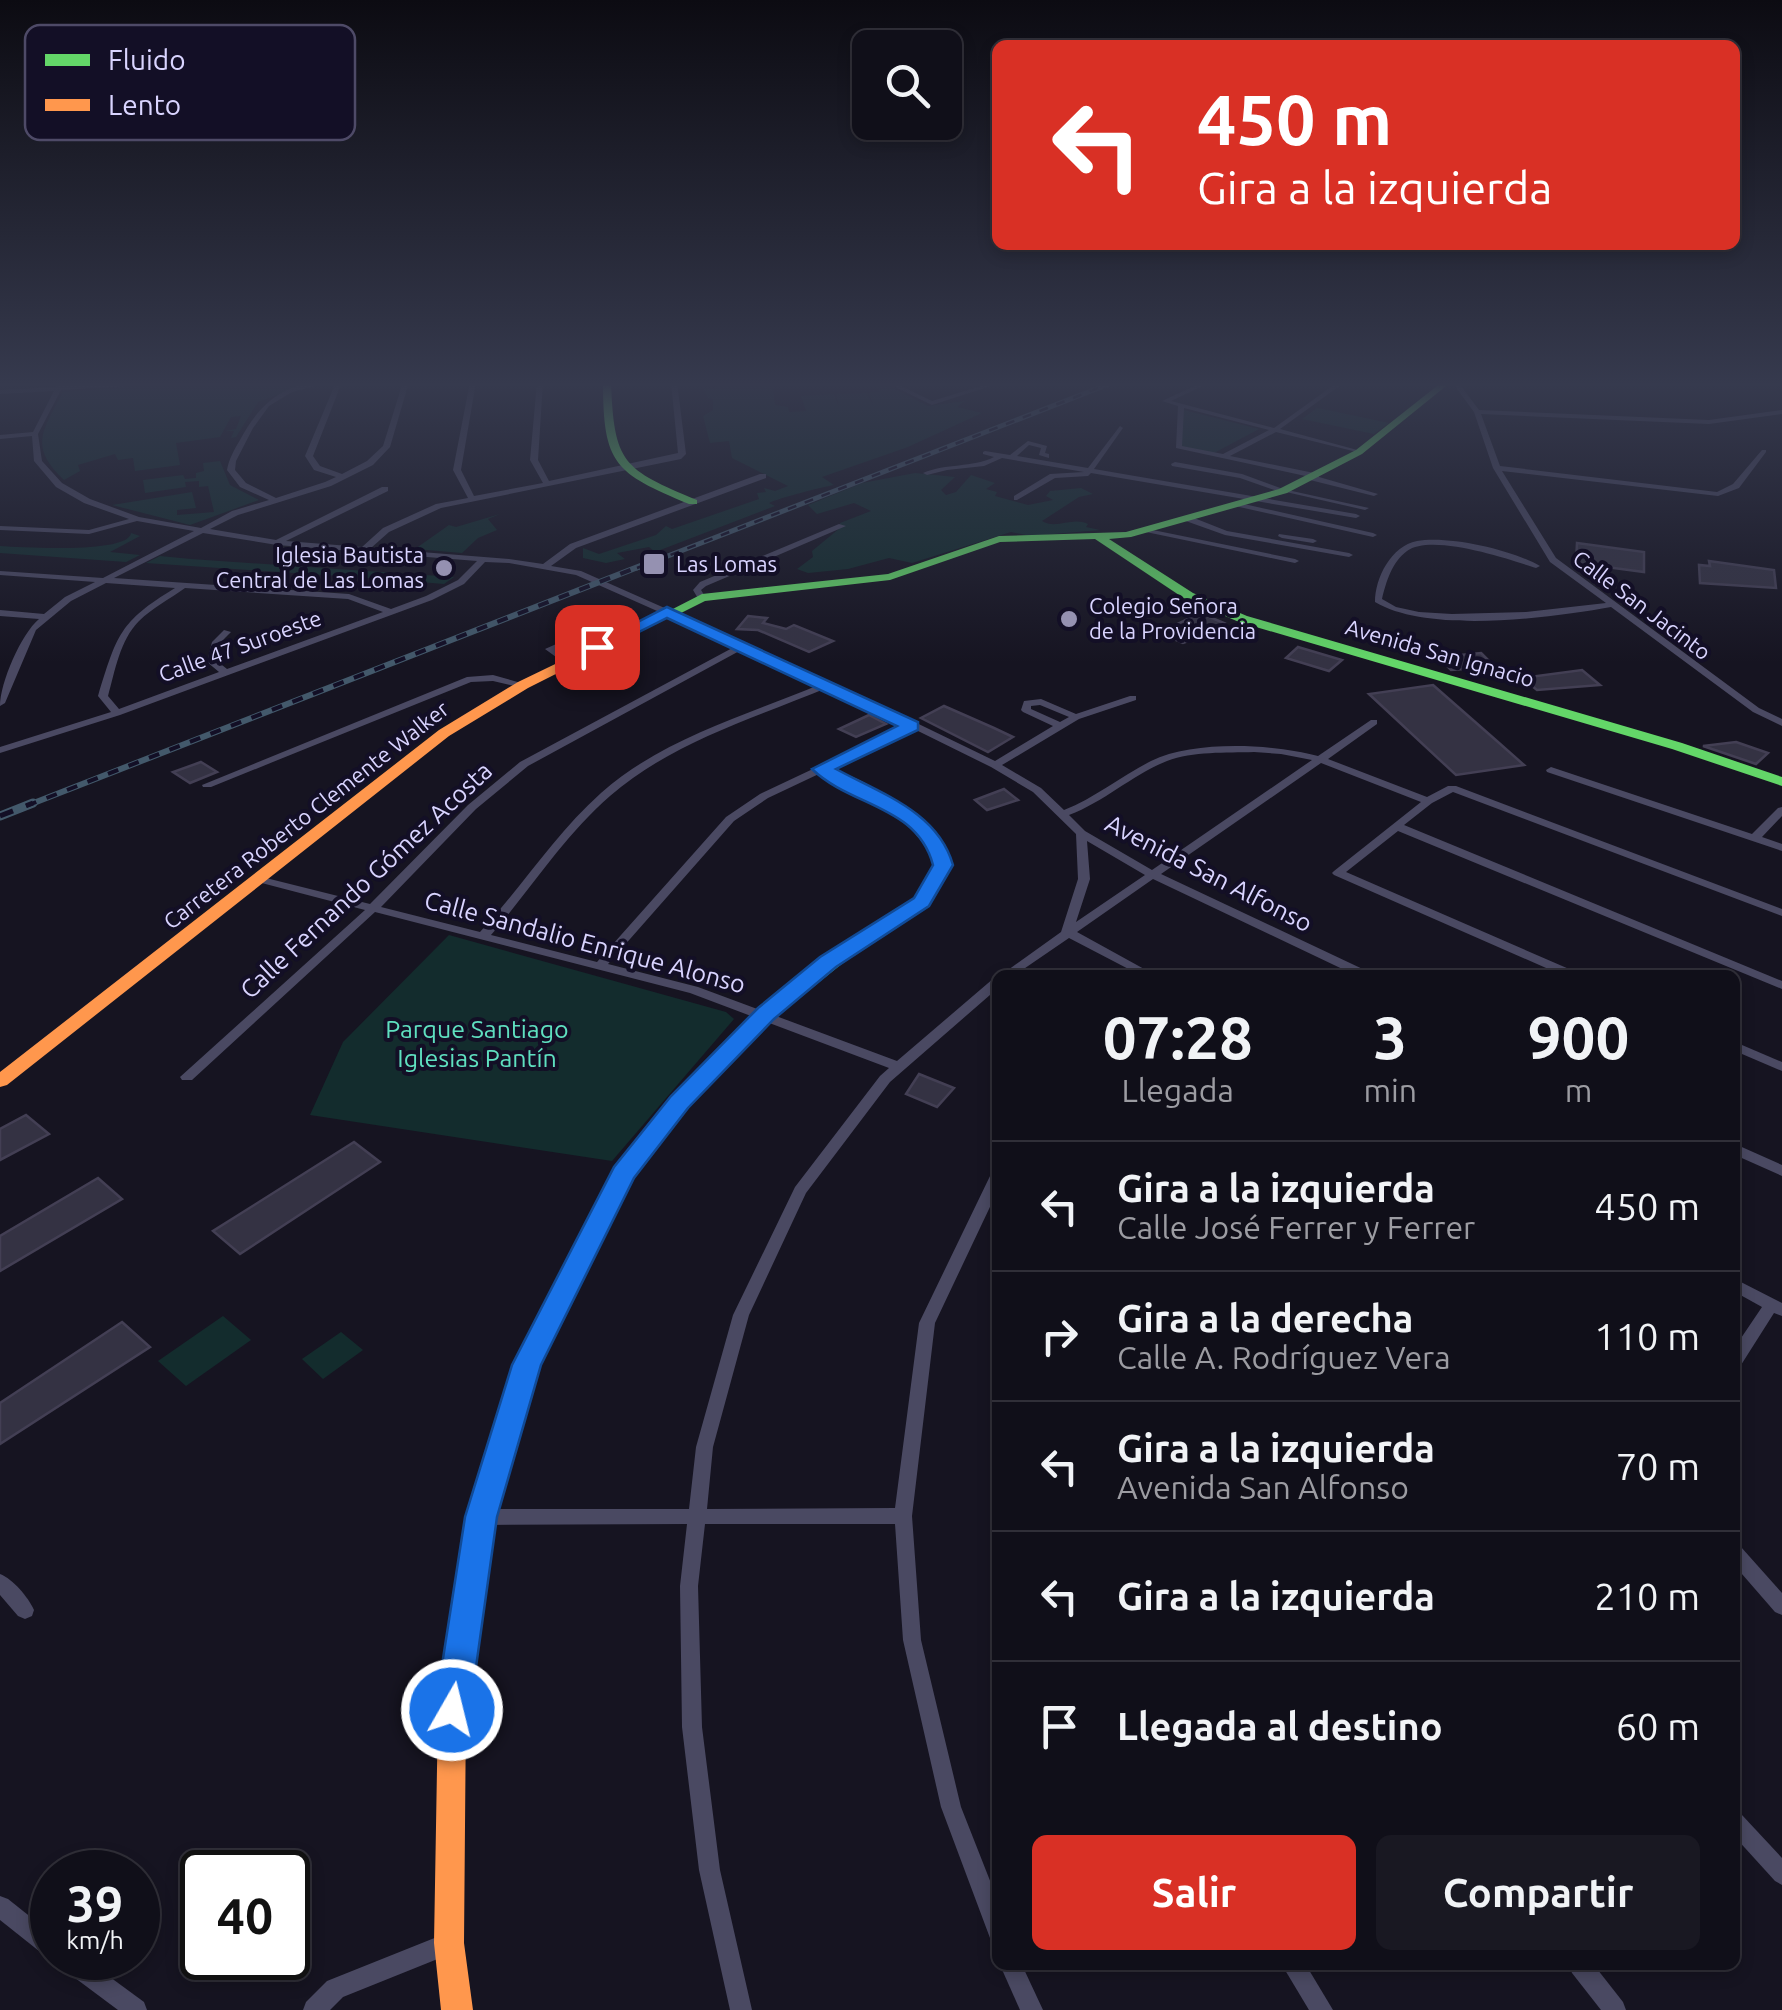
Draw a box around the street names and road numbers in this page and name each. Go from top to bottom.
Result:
street label: Calle San Jacinto [1569,545,1716,664]
street label: Calle 47 Suroeste [155,605,324,687]
street label: Avenida San Ignacio [1343,614,1537,691]
street label: Carretera Roberto Clemente Walker [158,695,454,934]
street label: Calle Fernando Gómez Acosta [235,756,497,1004]
street label: Avenida San Alfonso [1101,809,1317,937]
street label: Calle Sandalio Enrique Alonso [422,886,748,998]

